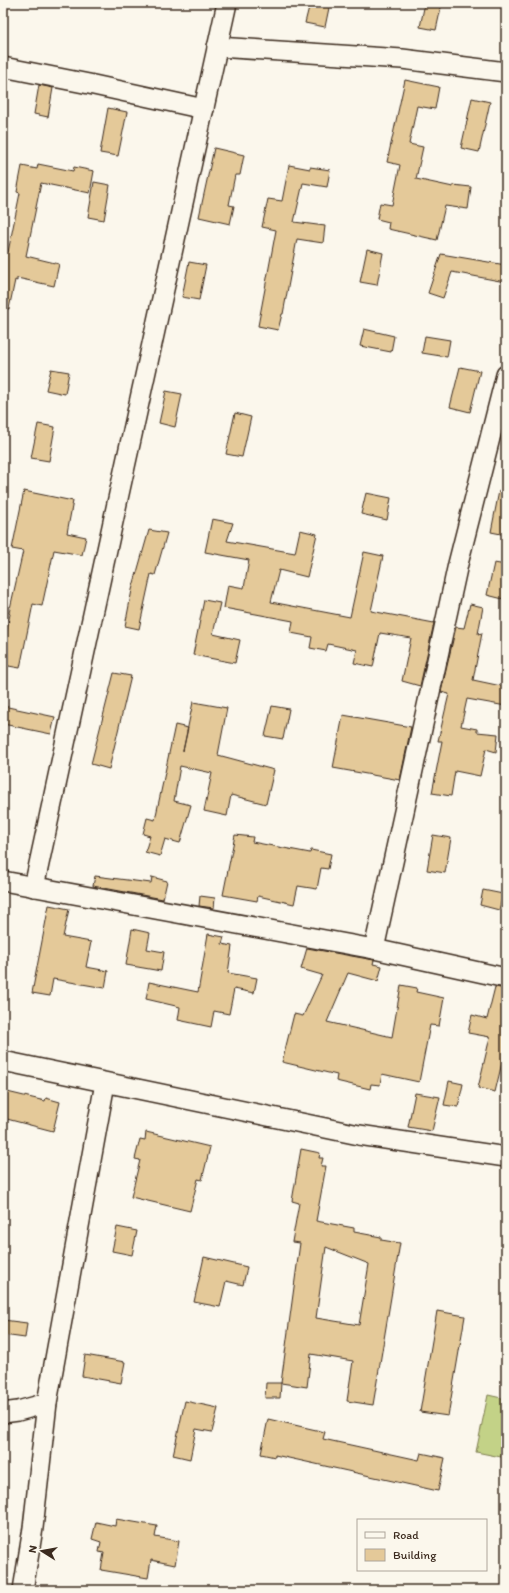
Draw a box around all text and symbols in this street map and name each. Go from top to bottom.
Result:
legend [357,1519,487,1571]
text: Road [393,1528,419,1542]
north arrow [22,1531,62,1571]
text: N [26,1544,40,1554]
text: Building [393,1548,437,1562]

